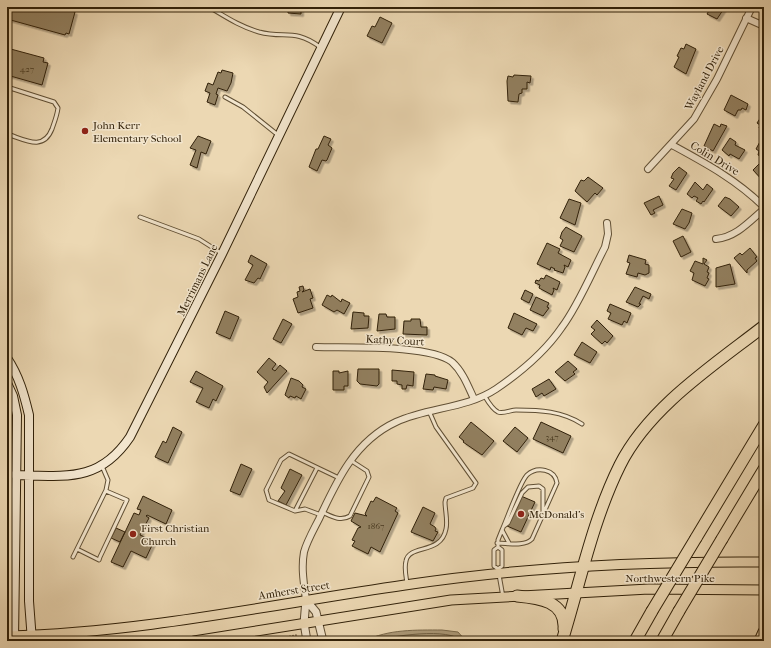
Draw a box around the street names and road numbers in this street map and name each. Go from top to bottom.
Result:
street label: Wayland Drive [682,44,727,113]
street label: Colin Drive [688,139,742,178]
street label: Merrimans Lane [174,242,221,318]
street label: Kathy Court [365,332,425,349]
street label: Northwestern Pike [625,572,715,585]
street label: Amherst Street [257,578,331,603]

